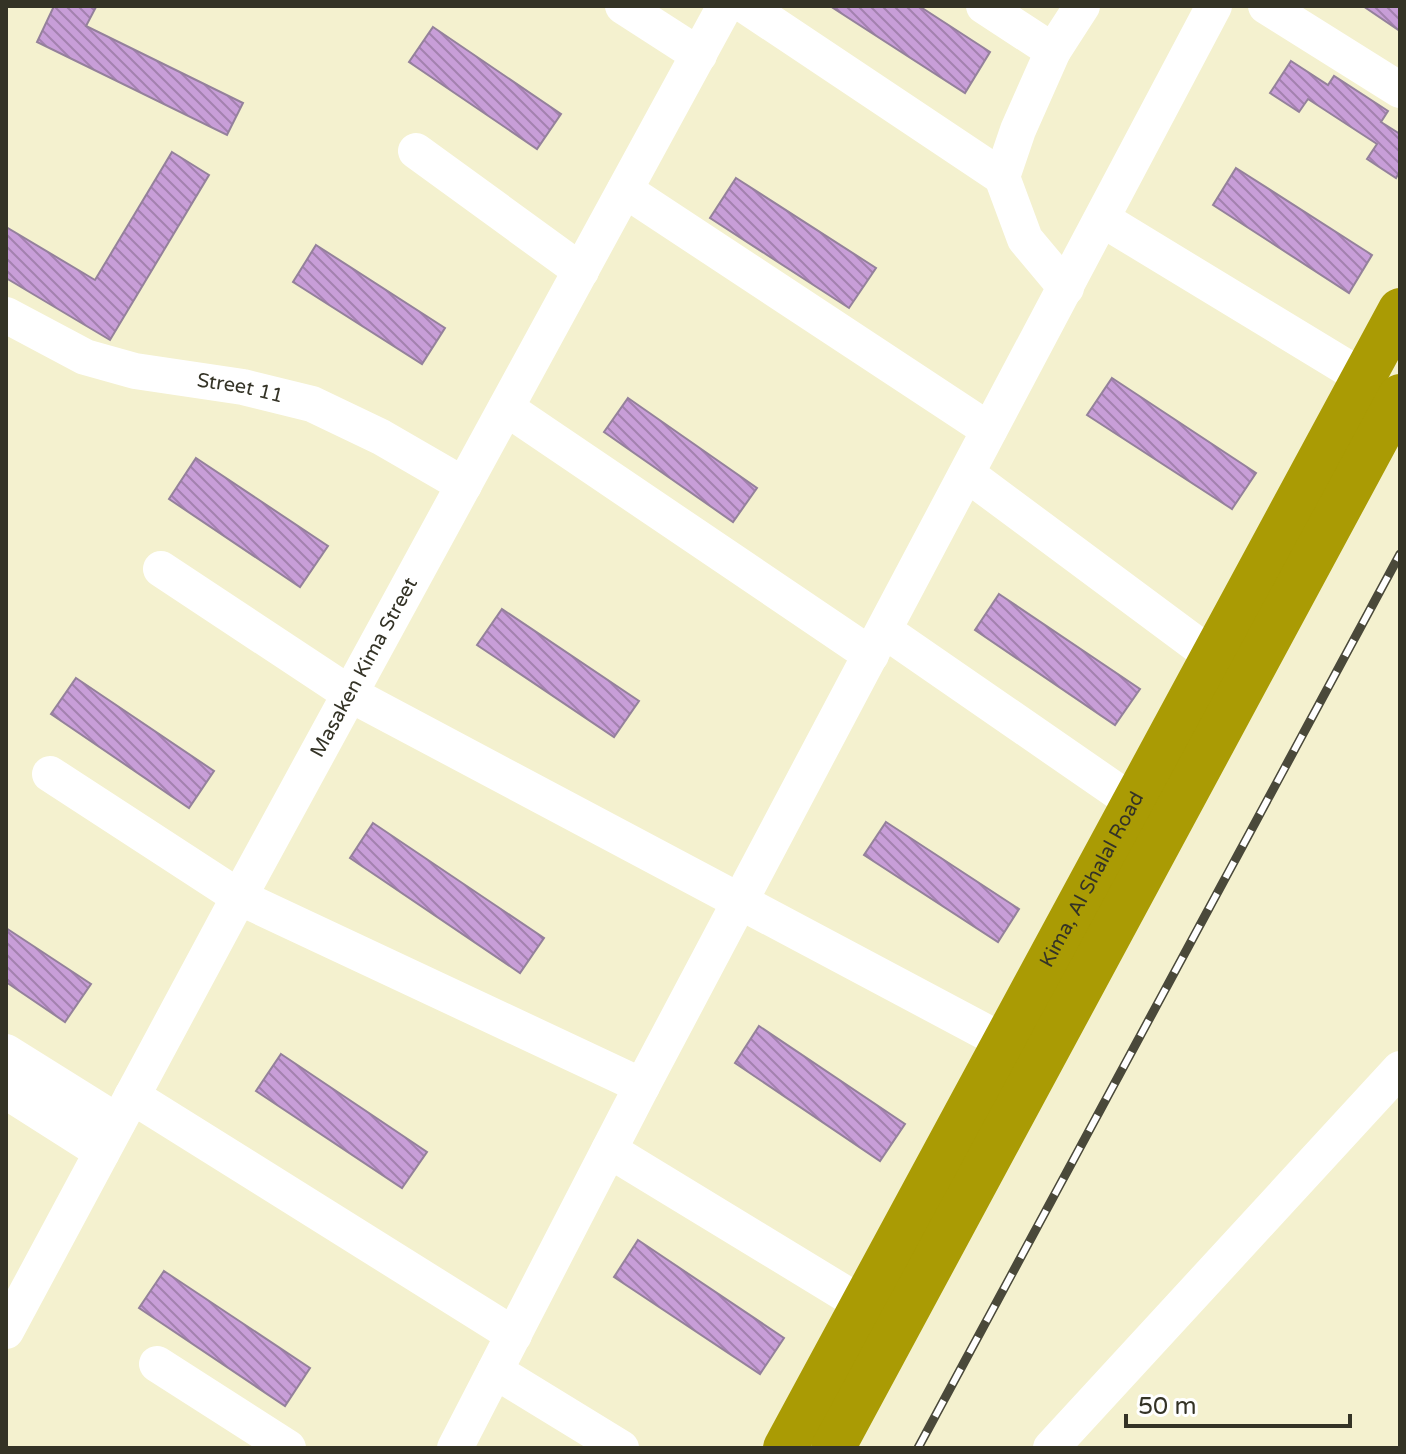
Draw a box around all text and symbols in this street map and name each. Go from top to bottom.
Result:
street label: Street 11 [195,368,286,409]
street label: Masaken Kima Street [305,573,423,762]
street label: Kima, Al Shalal Road [1035,788,1149,971]
scale bar [1126,1378,1350,1428]
text: 50 m [1138,1392,1196,1421]

